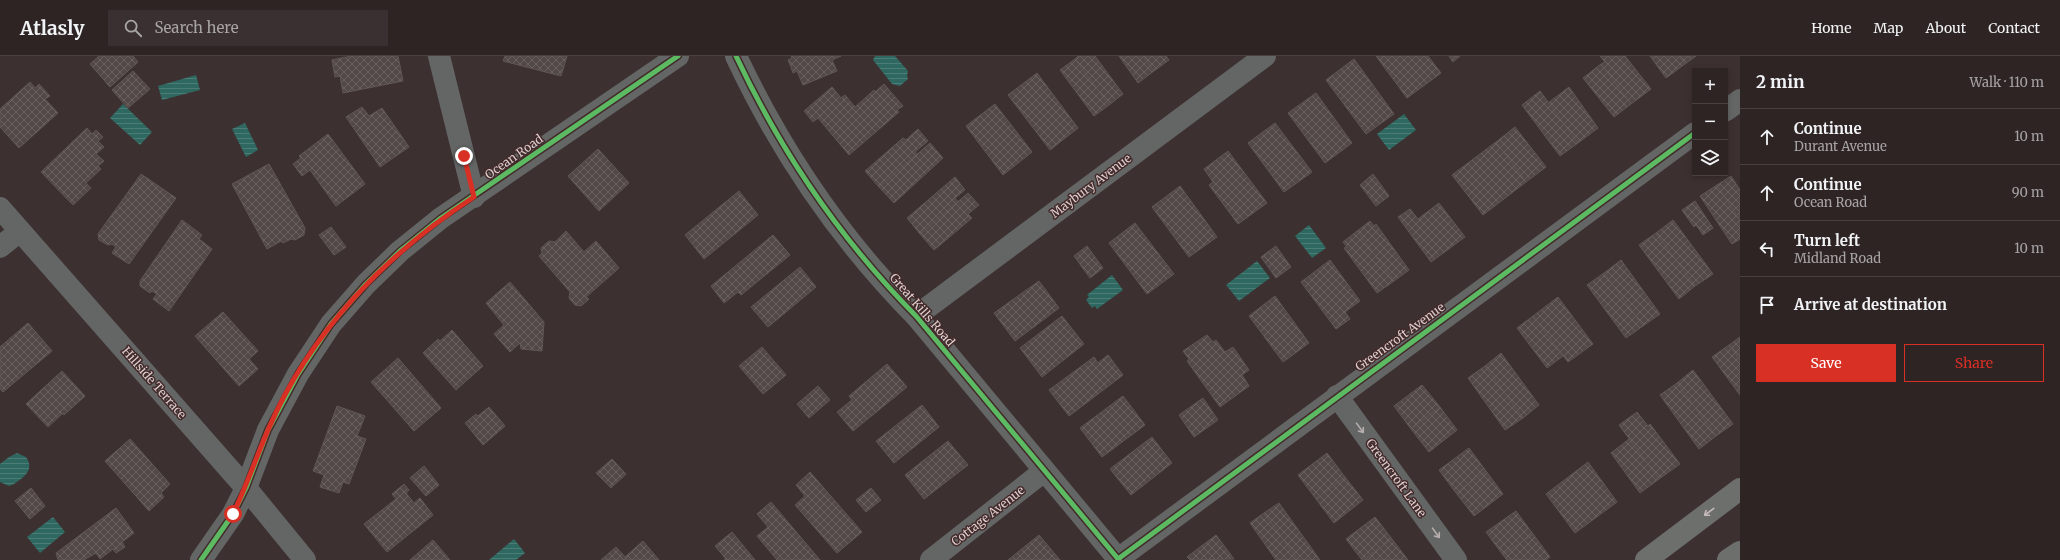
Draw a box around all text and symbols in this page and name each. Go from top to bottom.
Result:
search box [108,10,388,46]
text: Atlasly [20,16,84,40]
icon: search [122,17,144,39]
text: Search here [154,18,239,37]
text: Home [1811,19,1852,37]
text: Map [1874,19,1903,37]
text: About [1925,19,1966,37]
text: Contact [1988,19,2040,37]
map controls [1692,68,1728,176]
button: + [1692,68,1728,104]
text: 2 min [1756,71,1804,93]
text: Walk · 110 m [1969,74,2044,91]
button: − [1692,104,1728,140]
text: Continue [1794,119,1862,138]
icon: ahead [1756,126,1778,148]
text: 10 m [2014,128,2044,145]
street label: Ocean Road [482,131,546,182]
text: Durant Avenue [1794,138,1887,155]
button: layers [1692,140,1728,176]
route end [455,147,473,165]
street label: Maybury Avenue [1047,150,1134,221]
text: Continue [1794,175,1862,194]
icon: ahead [1756,182,1778,204]
text: 90 m [2012,184,2044,201]
text: Ocean Road [1794,194,1867,211]
text: Turn left [1794,231,1860,250]
icon: left [1756,238,1778,260]
text: 10 m [2014,240,2044,257]
text: Midland Road [1794,250,1881,267]
street label: Great Kills Road [887,270,958,349]
icon: arrive [1756,294,1778,316]
text: Arrive at destination [1794,295,1947,314]
street label: Greencroft Avenue [1352,299,1447,374]
street label: Hillside Terrace [119,344,190,422]
button: Save [1756,344,1896,382]
button: Share [1904,344,2044,382]
one-way arrow [1355,422,1364,433]
street label: Greencroft Lane [1363,436,1430,520]
street label: Cottage Avenue [948,482,1027,549]
route start [224,505,242,523]
one-way arrow [1703,508,1714,517]
one-way arrow [1432,527,1440,538]

